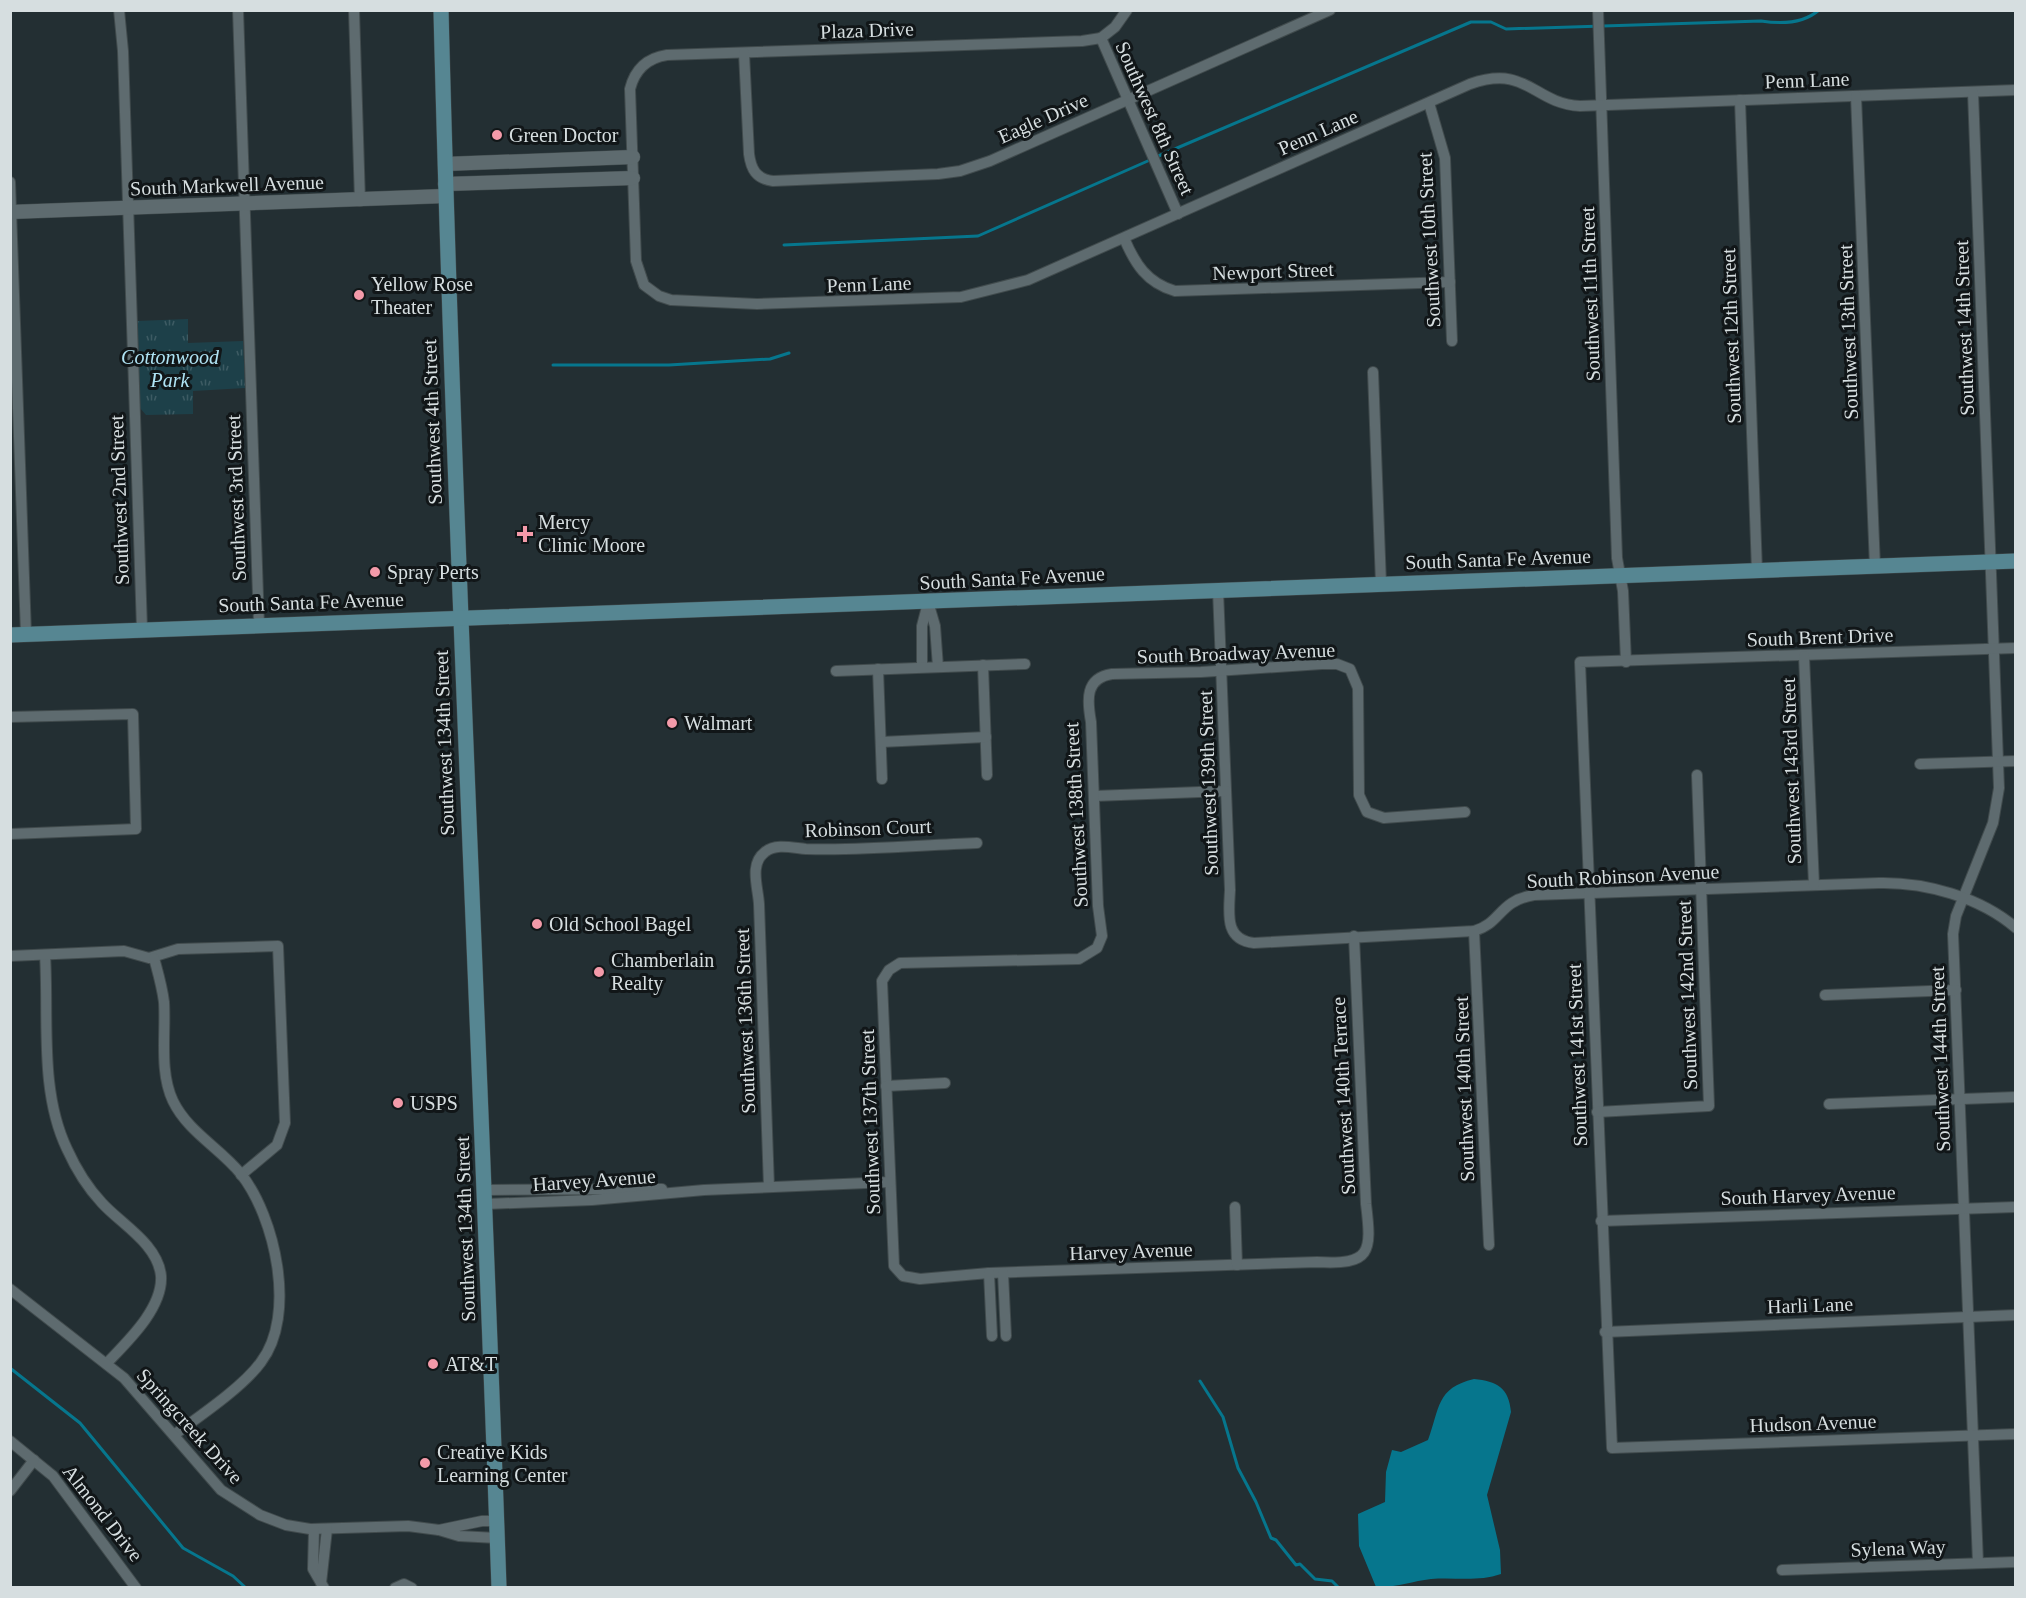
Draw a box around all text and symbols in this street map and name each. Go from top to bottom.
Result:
street label: Plaza Drive [820,17,914,43]
street label: Southwest 8th Street [1111,38,1199,198]
street label: Penn Lane [1764,68,1850,92]
street label: Eagle Drive [995,88,1092,149]
street label: Penn Lane [1275,105,1361,159]
place label: Green Doctor [509,124,619,146]
marker: Green Doctor [490,128,504,142]
street label: Southwest 10th Street [1413,151,1445,328]
street label: South Markwell Avenue [130,171,324,199]
street label: Southwest 11th Street [1576,206,1604,382]
street label: Southwest 14th Street [1950,239,1978,416]
street label: Southwest 13th Street [1834,243,1862,420]
street label: Southwest 12th Street [1717,247,1745,424]
street label: Newport Street [1212,258,1335,285]
street label: Penn Lane [826,272,912,296]
place label: Yellow Rose Theater [371,273,473,318]
marker: Yellow Rose Theater [352,288,366,302]
street label: Southwest 4th Street [418,338,446,505]
park label: Cottonwood Park [121,346,220,391]
street label: Southwest 2nd Street [105,414,133,585]
street label: Southwest 3rd Street [222,414,250,582]
place label: Mercy Clinic Moore [538,511,645,556]
marker: Mercy Clinic Moore [516,525,534,543]
street label: South Santa Fe Avenue [1405,545,1591,573]
place label: Spray Perts [387,561,479,584]
street label: South Santa Fe Avenue [919,562,1105,594]
marker: Spray Perts [368,565,382,579]
street label: South Santa Fe Avenue [218,588,404,616]
street label: South Brent Drive [1746,623,1894,651]
street label: South Broadway Avenue [1136,639,1336,668]
street label: Southwest 134th Street [430,649,458,836]
street label: Southwest 143rd Street [1777,677,1805,865]
street label: Southwest 139th Street [1194,689,1222,876]
place label: Walmart [684,712,753,734]
marker: Walmart [665,716,679,730]
street label: Southwest 138th Street [1060,721,1092,908]
street label: Robinson Court [804,815,932,841]
street label: South Robinson Avenue [1526,860,1720,892]
street label: Southwest 142nd Street [1673,899,1701,1090]
place label: Old School Bagel [549,913,692,936]
marker: Old School Bagel [530,917,544,931]
street label: Southwest 136th Street [731,927,759,1114]
place label: Chamberlain Realty [611,949,714,995]
street label: Southwest 141st Street [1563,963,1591,1147]
marker: Chamberlain Realty [592,965,606,979]
street label: Southwest 144th Street [1926,965,1954,1152]
street label: Southwest 140th Street [1450,995,1478,1182]
street label: Southwest 140th Terrace [1327,996,1359,1196]
street label: Southwest 137th Street [856,1028,884,1215]
place label: USPS [410,1092,458,1114]
marker: USPS [391,1096,405,1110]
street label: Southwest 134th Street [451,1135,479,1322]
street label: Harvey Avenue [532,1165,657,1196]
street label: South Harvey Avenue [1720,1181,1896,1210]
street label: Harvey Avenue [1069,1238,1193,1265]
street label: Harli Lane [1767,1293,1854,1317]
place label: AT&T [445,1353,497,1375]
marker: AT&T [426,1357,440,1371]
street label: Springcreek Drive [132,1364,247,1489]
street label: Hudson Avenue [1749,1410,1877,1436]
place label: Creative Kids Learning Center [437,1441,568,1487]
marker: Creative Kids Learning Center [418,1456,432,1470]
street label: Almond Drive [59,1460,147,1566]
street label: Sylena Way [1850,1535,1946,1562]

